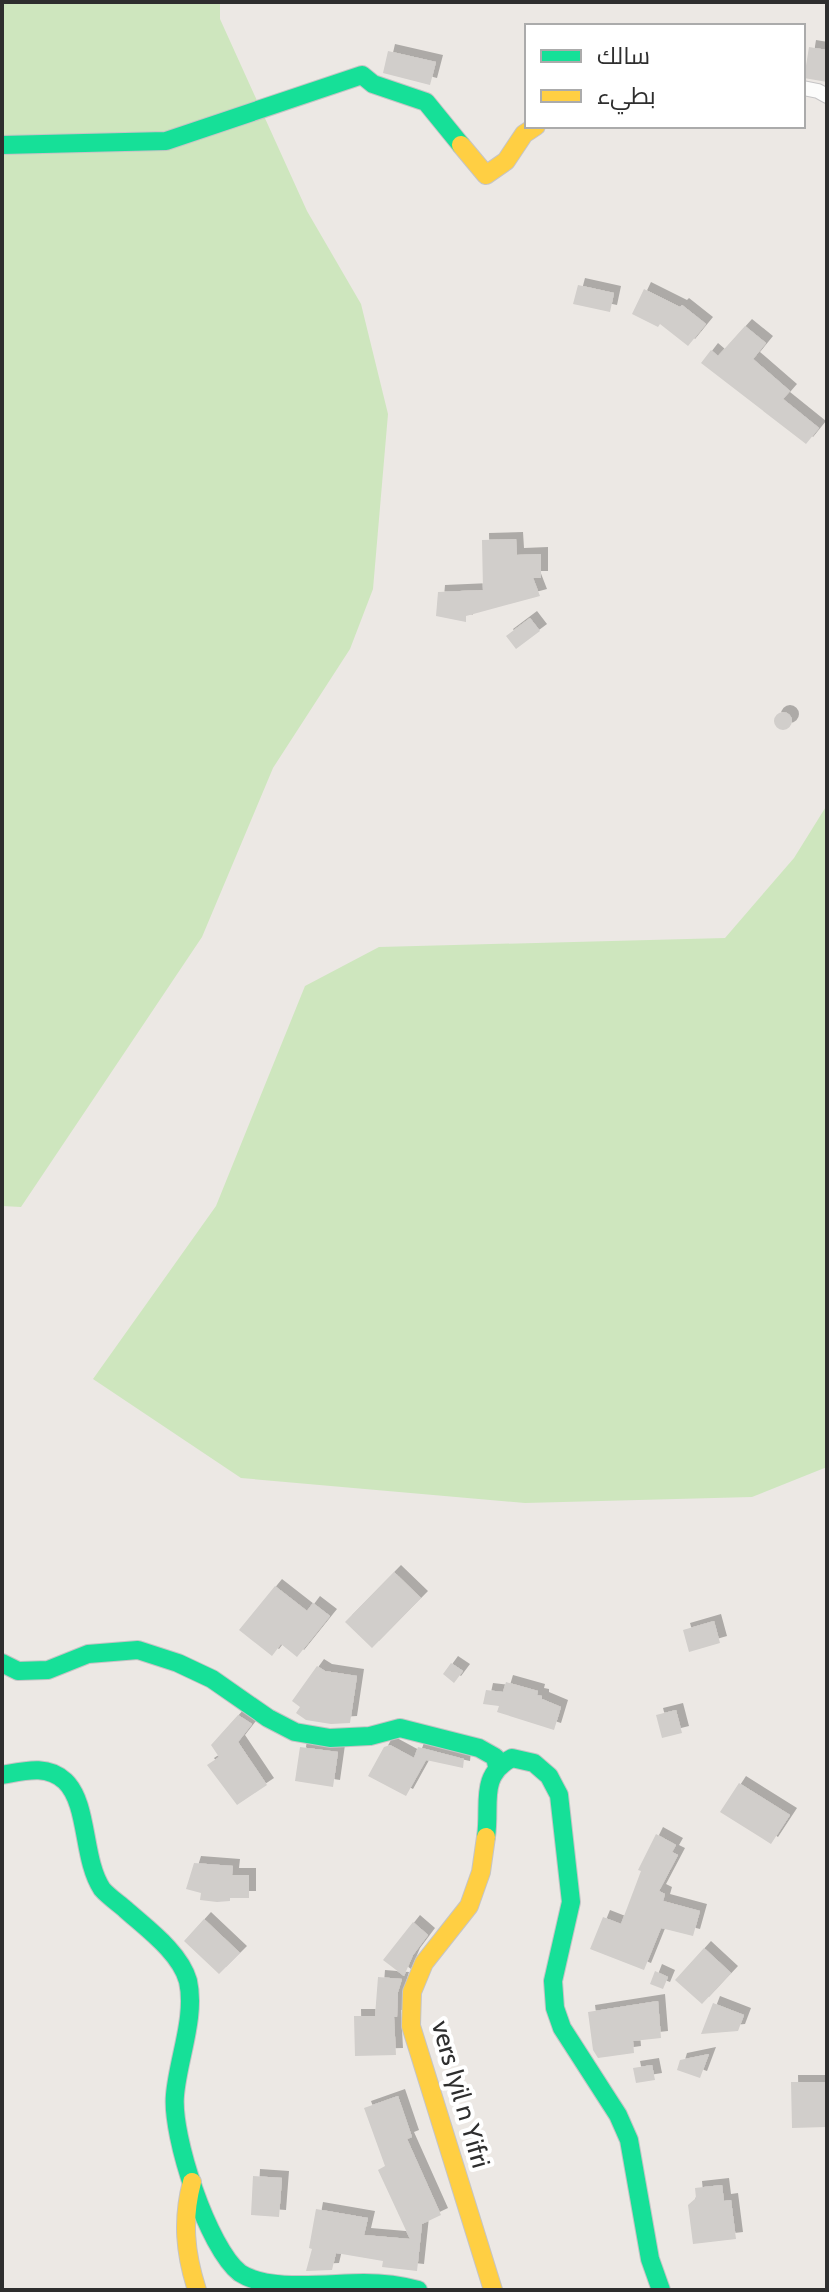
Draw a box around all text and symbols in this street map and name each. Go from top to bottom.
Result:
legend [525,24,805,128]
text: سالك [597,41,650,70]
text: بطيء [597,81,656,115]
street label: vers Iγil n Yifri [425,2017,497,2171]

